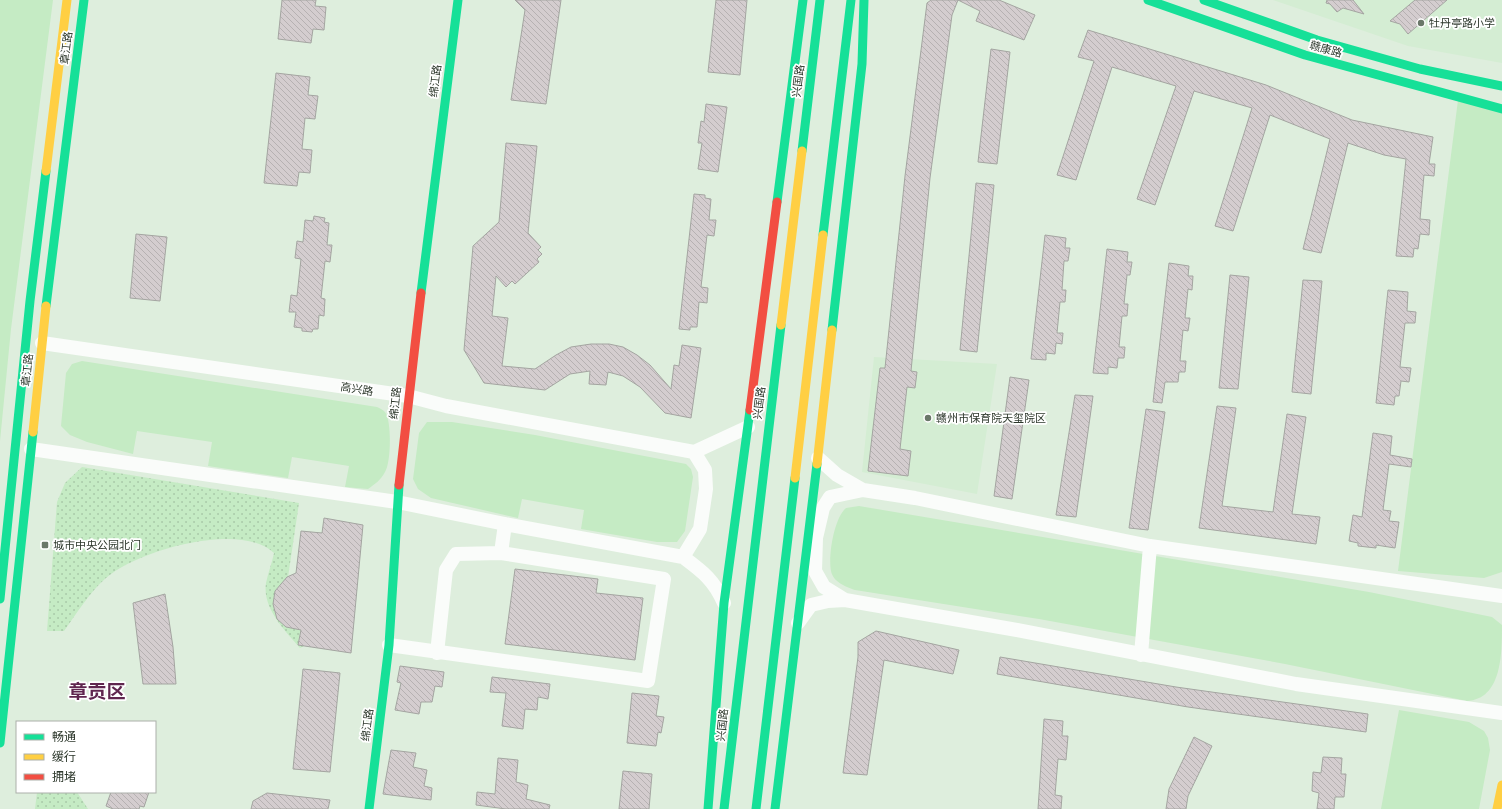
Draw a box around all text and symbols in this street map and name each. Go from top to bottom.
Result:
place label: 牡丹亭路小学 [1429,16,1495,30]
marker: 牡丹亭路小学 [1416,18,1426,28]
street label: 章江路 [57,31,75,65]
street label: 赣康路 [1308,38,1344,60]
street label: 绵江路 [426,64,444,98]
street label: 兴国路 [789,64,807,98]
street label: 章江路 [18,353,36,387]
street label: 高兴路 [340,380,374,398]
street label: 绵江路 [386,386,404,420]
street label: 兴国路 [750,386,768,420]
place label: 赣州市保育院天玺院区 [936,411,1046,425]
marker: 赣州市保育院天玺院区 [923,413,933,423]
place label: 城市中央公园北门 [53,538,141,552]
marker: 城市中央公园北门 [40,540,50,550]
district label: 章贡区 [68,680,126,703]
street label: 绵江路 [358,708,376,742]
street label: 兴国路 [713,708,731,742]
legend [16,721,156,793]
text: 畅通 [52,729,76,744]
text: 缓行 [52,749,76,764]
text: 拥堵 [52,769,76,784]

